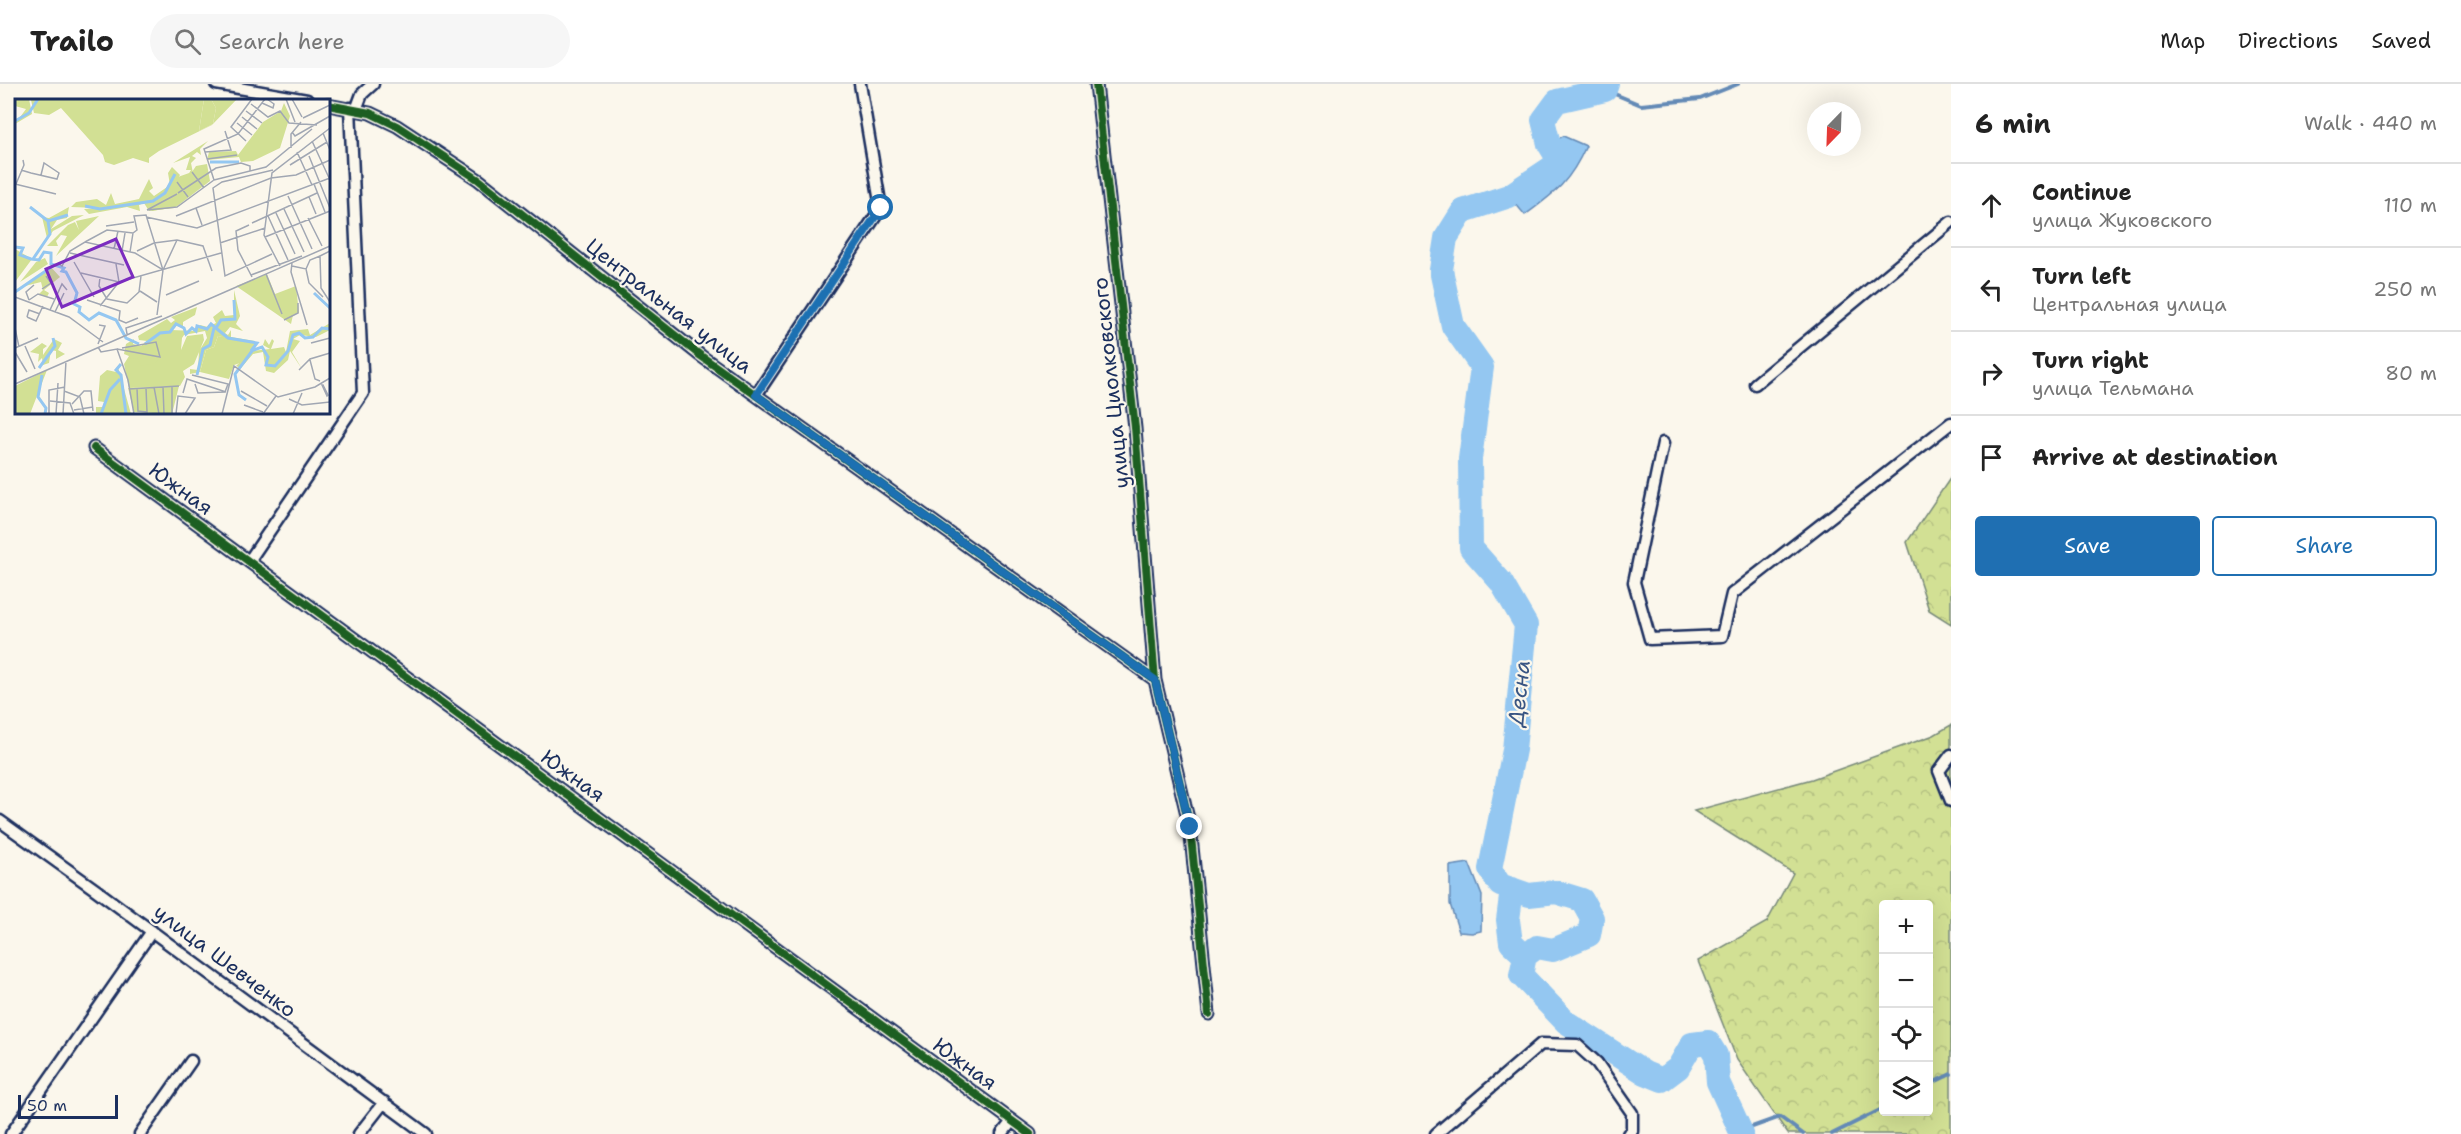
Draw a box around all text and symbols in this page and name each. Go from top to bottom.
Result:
search box [150,14,570,68]
text: Trailo [30,22,114,60]
icon: search [171,25,204,58]
text: Search here [219,27,345,56]
text: Map [2160,27,2205,55]
text: Directions [2238,27,2338,55]
text: Saved [2371,27,2431,55]
inset map [15,99,330,414]
north arrow [1807,102,1861,156]
text: 6 min [1975,106,2051,141]
text: Walk · 440 m [2304,110,2437,136]
text: Continue [2032,178,2132,207]
icon: ahead [1975,189,2008,222]
text: 110 m [2383,192,2437,218]
route start [867,194,893,220]
text: улица Жуковского [2032,207,2212,233]
street label: Центральная улица [580,232,758,380]
text: Turn left [2032,262,2131,291]
icon: left [1975,273,2008,306]
street label: улица Циолковского [1086,276,1136,490]
text: 250 m [2373,276,2437,302]
text: Центральная улица [2032,291,2227,317]
text: Turn right [2032,346,2149,375]
icon: right [1975,357,2008,390]
text: 80 m [2385,360,2437,386]
text: улица Тельмана [2032,375,2194,401]
icon: arrive [1975,441,2008,474]
text: Arrive at destination [2032,443,2278,472]
street label: Южная [143,456,219,522]
button: Save [1975,516,2200,576]
button: Share [2212,516,2437,576]
water label: Десна [1501,659,1537,729]
street label: Южная [535,743,611,809]
route end [1176,813,1202,839]
street label: улица Шевченко [148,898,302,1024]
map controls [1879,900,1933,1116]
button: + [1879,900,1933,954]
button: − [1879,954,1933,1008]
button: locate [1879,1008,1933,1062]
street label: Южная [927,1031,1003,1097]
button: layers [1879,1062,1933,1116]
scale bar [18,1092,118,1120]
text: 50 m [27,1095,67,1116]

